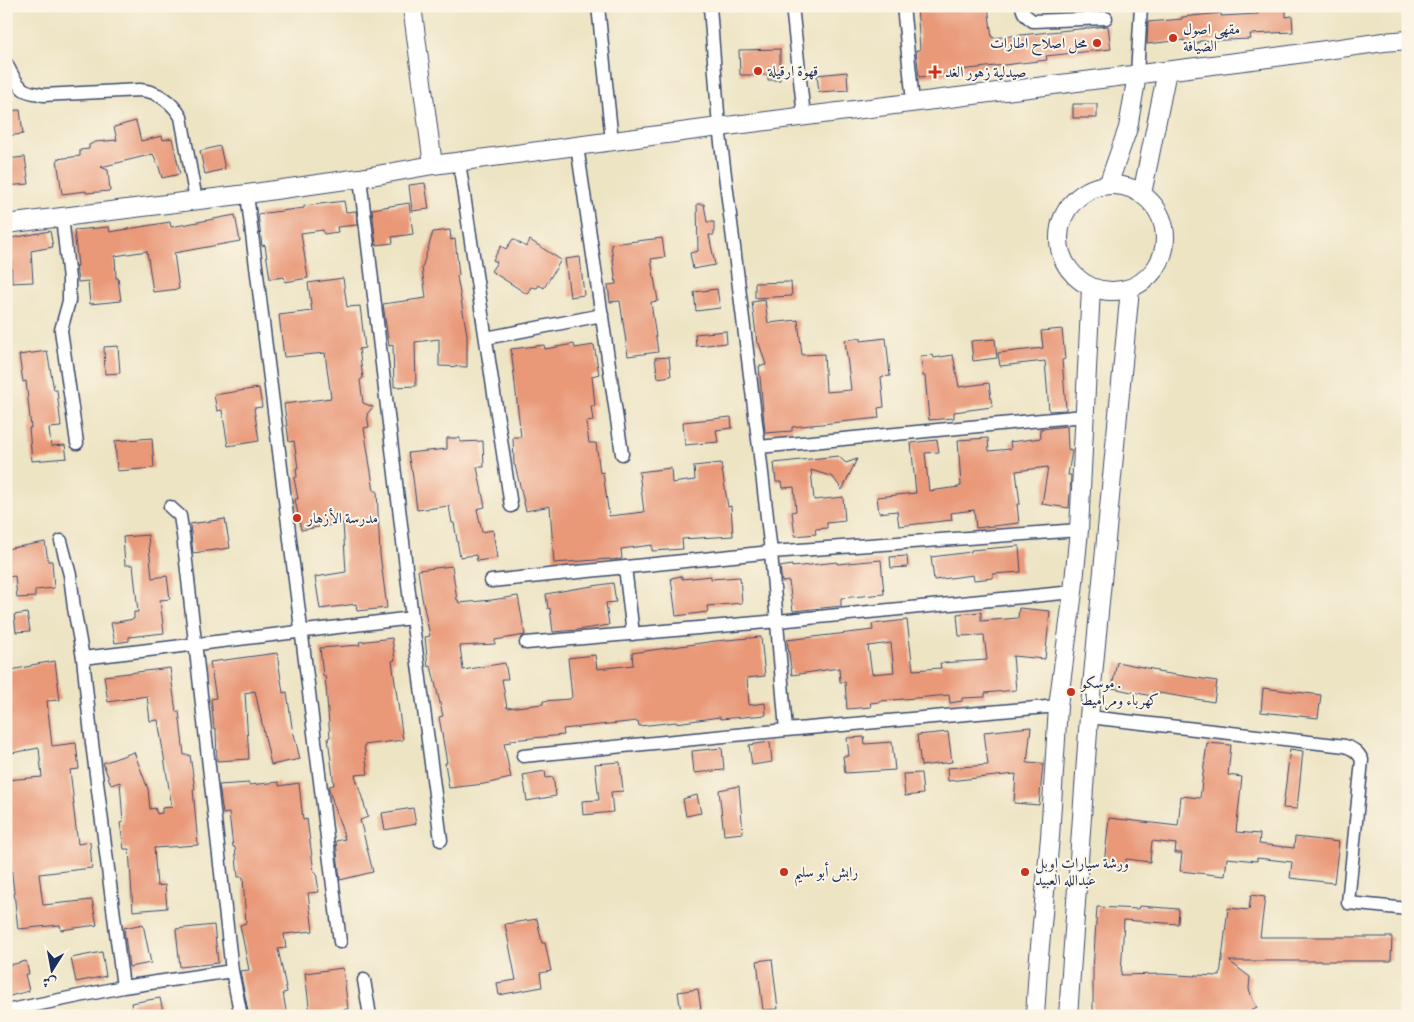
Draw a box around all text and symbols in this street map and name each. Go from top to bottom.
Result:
place label: مقهى اصول الضيافة [1183,20,1240,58]
marker: مقهى اصول الضيافة [1167,32,1179,44]
place label: محل اصلاح اطارات [990,34,1087,56]
marker: محل اصلاح اطارات [1091,37,1103,49]
place label: قهوة ارقيلة [767,62,818,83]
place label: صيدلية زهور الغد [945,63,1027,84]
marker: قهوة ارقيلة [752,65,764,77]
marker: صيدلية زهور الغد [929,66,941,78]
place label: مدرسة الأزهار [305,507,378,530]
marker: مدرسة الأزهار [291,512,303,524]
place label: موسكو . كهرباء ومراميط [1079,674,1159,712]
marker: موسكو . كهرباء ومراميط [1065,686,1077,698]
place label: ورشة سيارات اوبل عبدالله العبيد [1035,854,1129,892]
place label: رابش أبو سليم [794,861,858,887]
marker: رابش أبو سليم [778,866,790,878]
marker: ورشة سيارات اوبل عبدالله العبيد [1019,866,1031,878]
north arrow [28,944,78,994]
text: ش [41,971,58,992]

